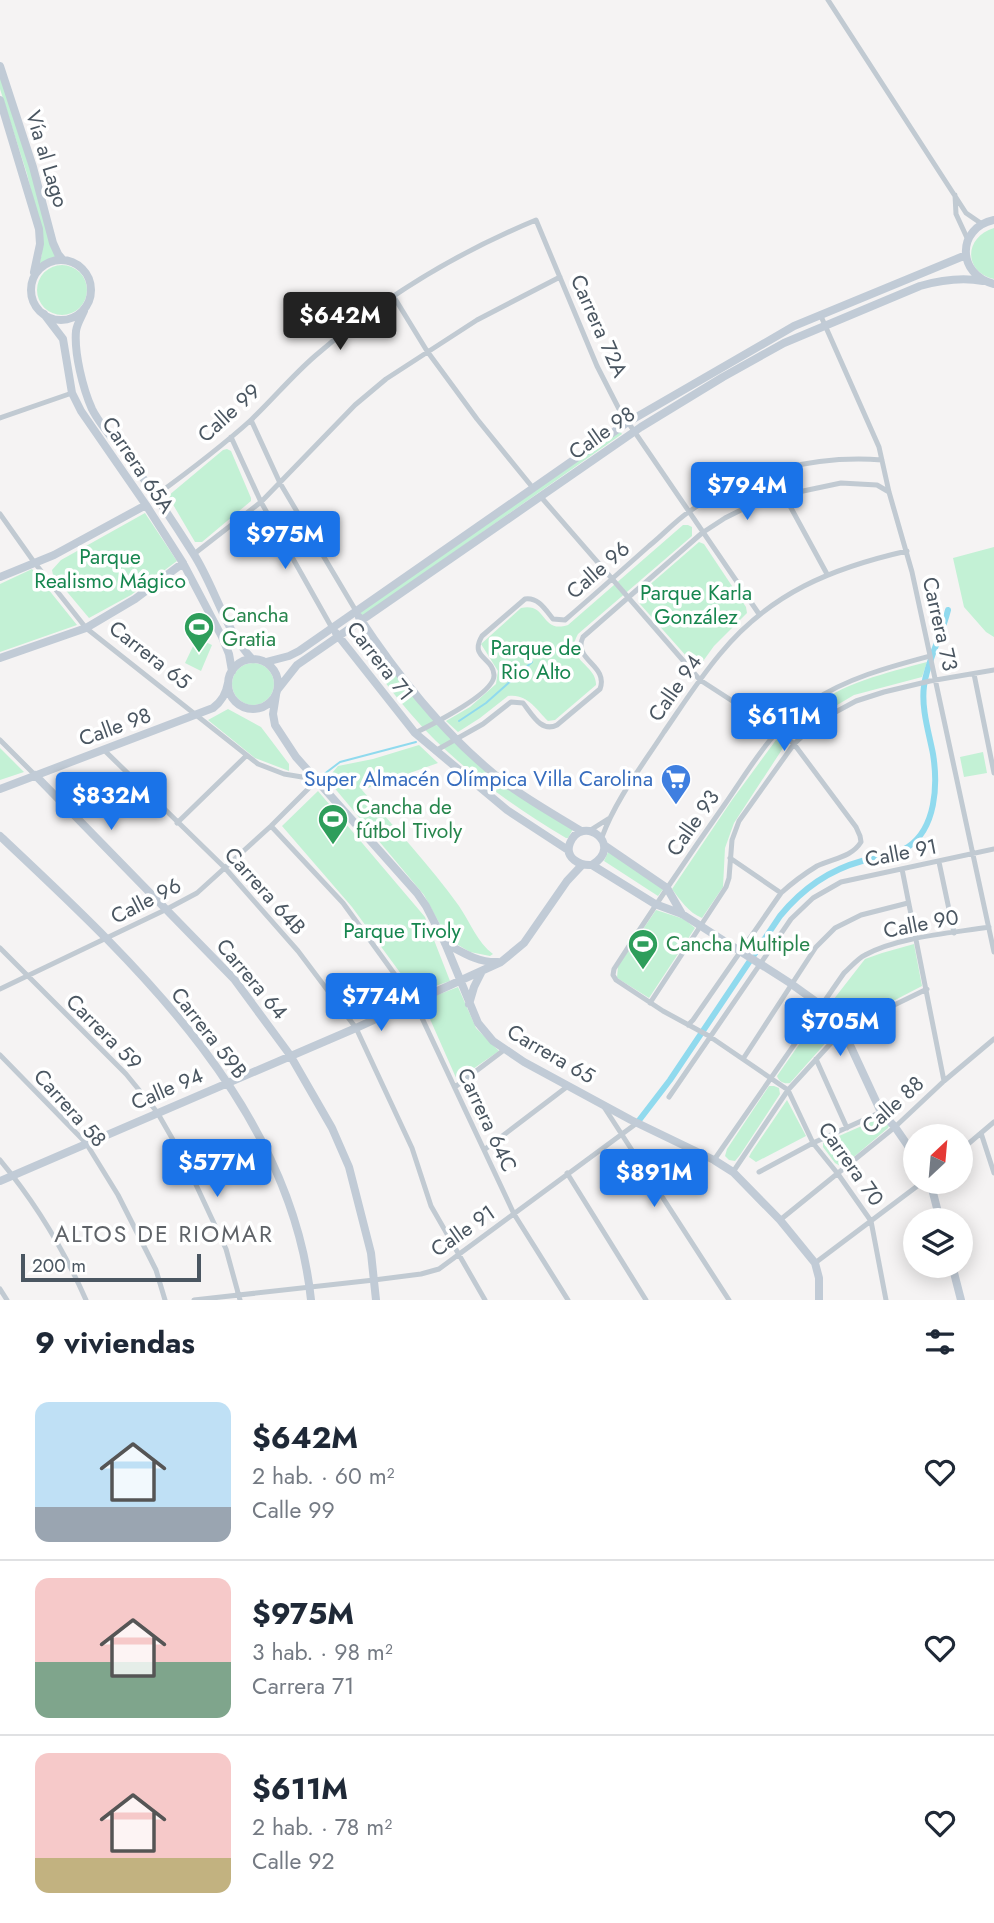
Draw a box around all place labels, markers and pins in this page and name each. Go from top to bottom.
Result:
pin: $642M [291,292,389,352]
pin: $794M [698,462,796,522]
pin: $975M [236,512,334,571]
place label: Cancha Gratia [222,600,289,654]
sports icon: Cancha Gratia [182,610,216,654]
pin: $611M [735,694,833,753]
supermarket icon: Super Almacén Olímpica Villa Carolina [659,762,693,806]
place label: Super Almacén Olímpica Villa Carolina [304,764,653,794]
pin: $832M [62,772,160,832]
place label: Cancha de fútbol Tivoly [356,792,463,846]
sports icon: Cancha de fútbol Tivoly [316,802,350,846]
sports icon: Cancha Multiple [626,927,660,971]
place label: Cancha Multiple [666,929,810,959]
pin: $774M [332,974,430,1033]
pin: $705M [791,998,889,1058]
pin: $577M [168,1140,266,1199]
pin: $891M [605,1150,703,1209]

